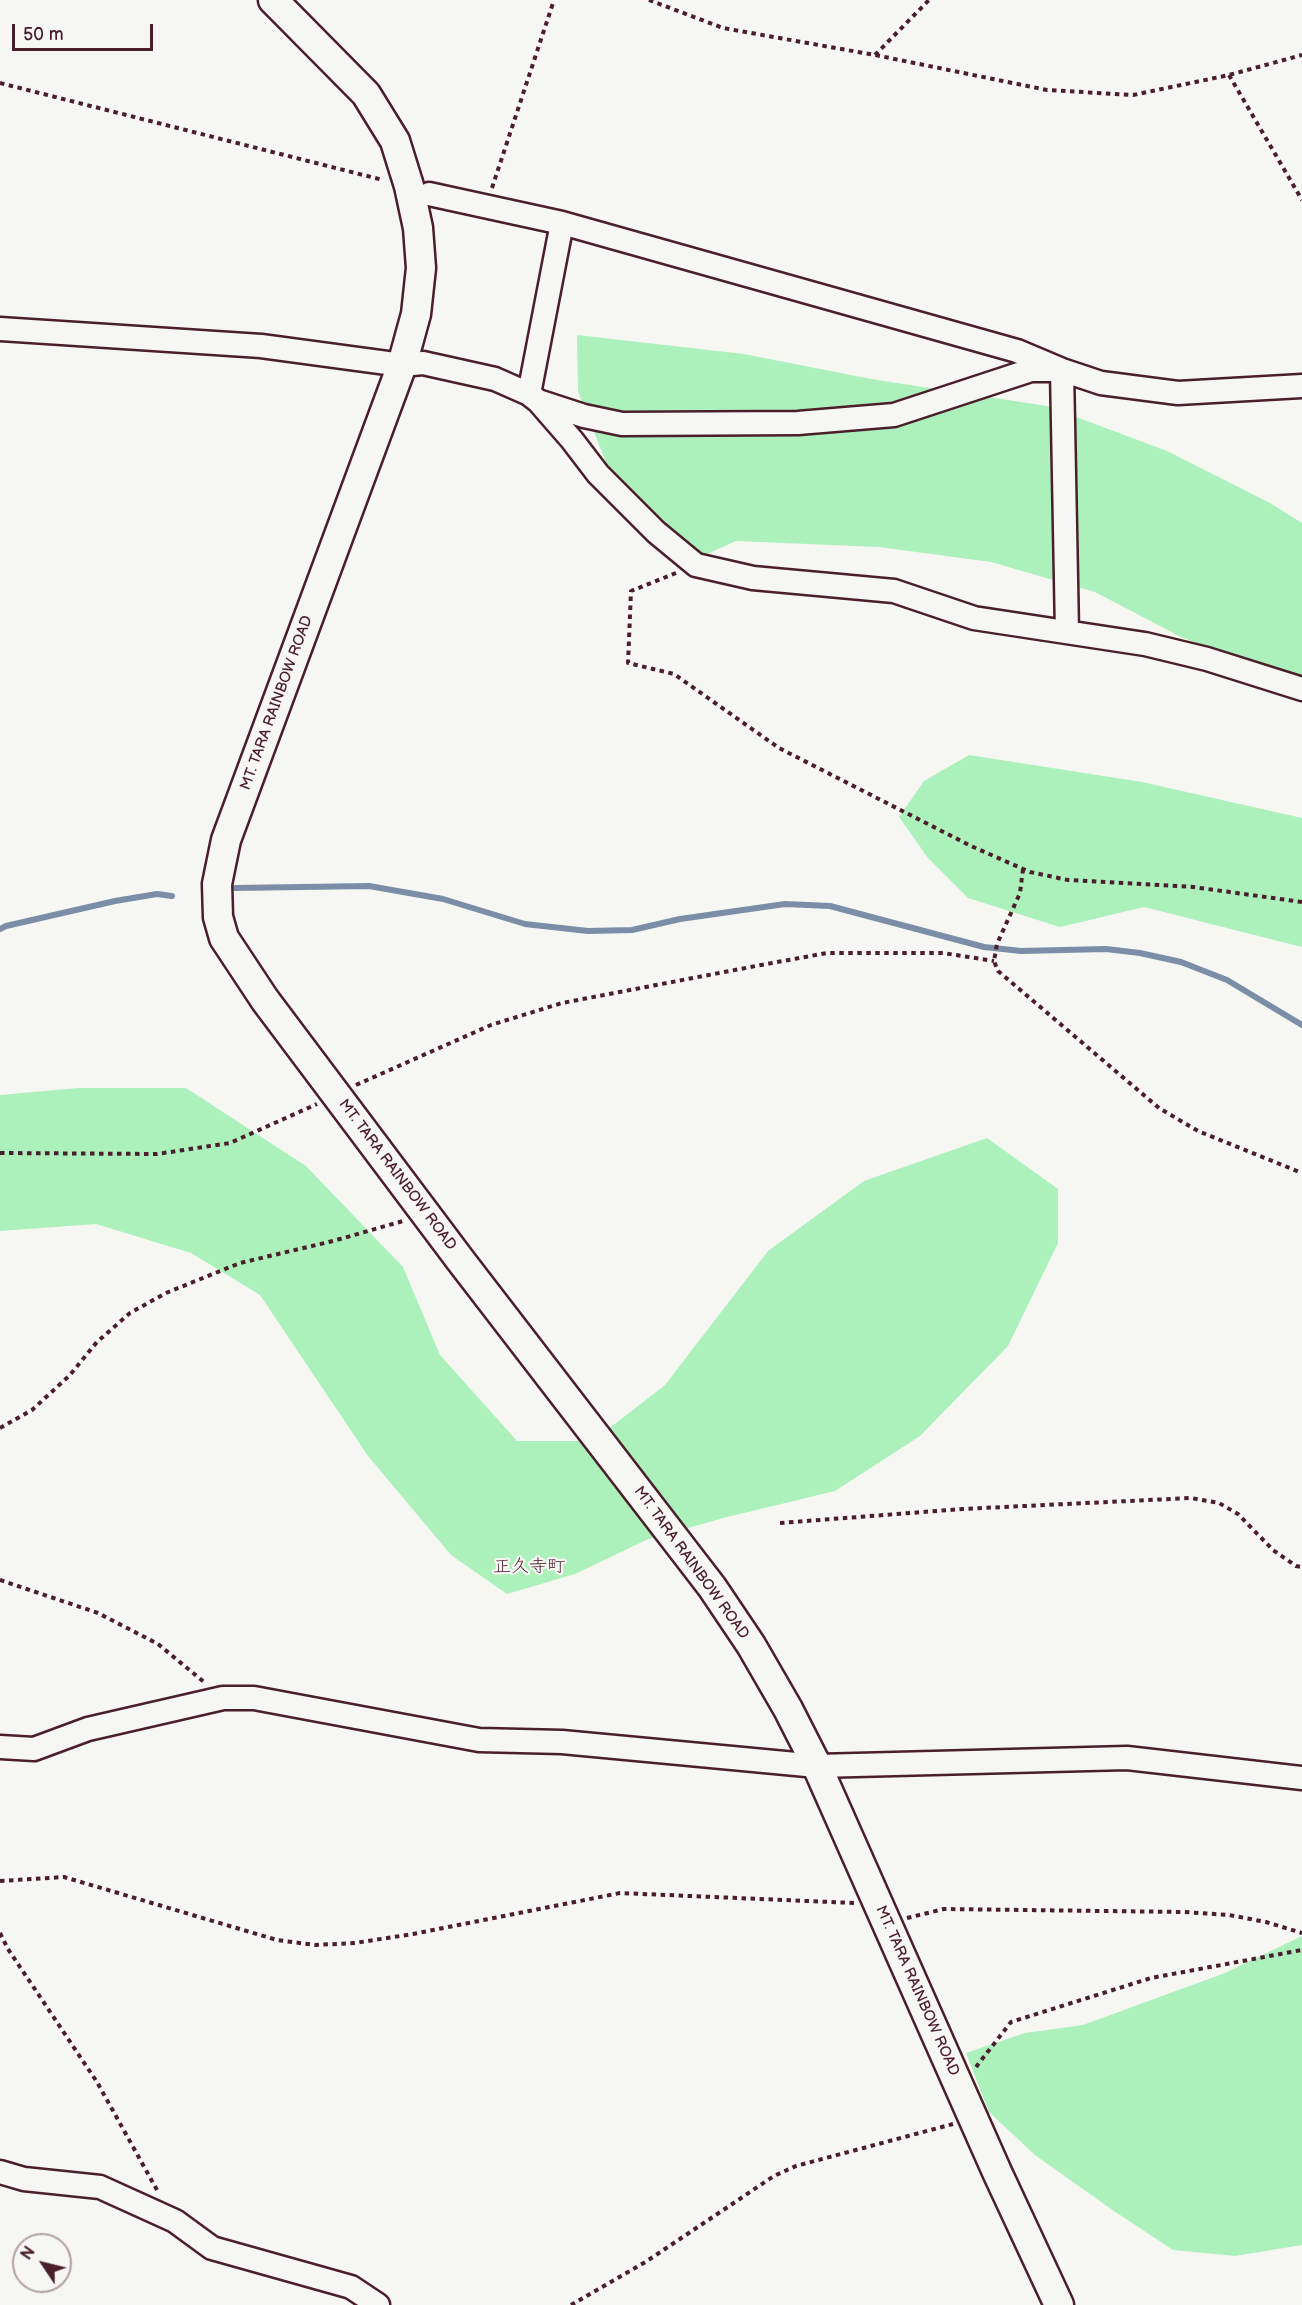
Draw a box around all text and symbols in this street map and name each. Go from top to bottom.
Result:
scale bar [15,12,156,50]
text: 50 m [23,24,64,45]
street label: MT. TARA RAINBOW ROAD [237,613,317,793]
street label: MT. TARA RAINBOW ROAD [334,1096,460,1254]
street label: MT. TARA RAINBOW ROAD [630,1483,752,1643]
district label: 正久寺町 [493,1556,565,1578]
street label: MT. TARA RAINBOW ROAD [871,1903,963,2079]
north arrow [12,2233,72,2293]
text: N [17,2243,40,2264]

